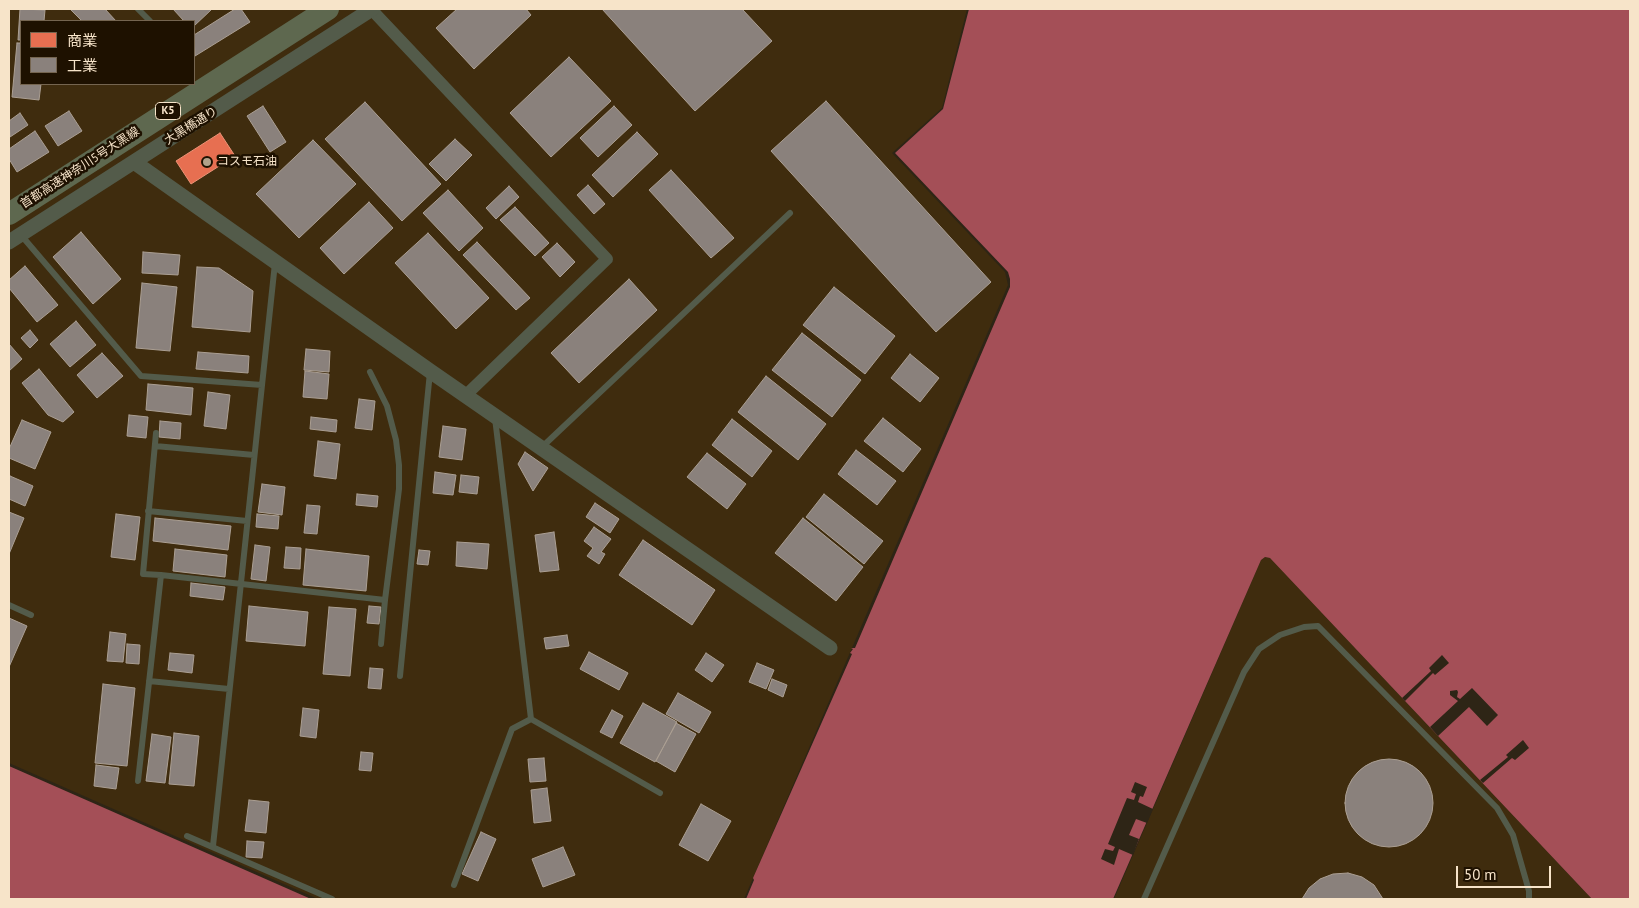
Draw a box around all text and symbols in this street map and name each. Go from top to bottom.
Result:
legend [20,20,195,85]
text: 商業 [67,31,97,50]
text: 工業 [67,56,97,75]
road number: K5 [156,102,180,120]
street label: 大黒橋通り [162,104,220,148]
street label: 首都高速神奈川5号大黒線 [18,124,142,212]
place label: コスモ石油 [217,155,277,169]
marker: コスモ石油 [201,156,213,168]
scale bar [1459,856,1554,888]
text: 50 m [1464,865,1497,884]

